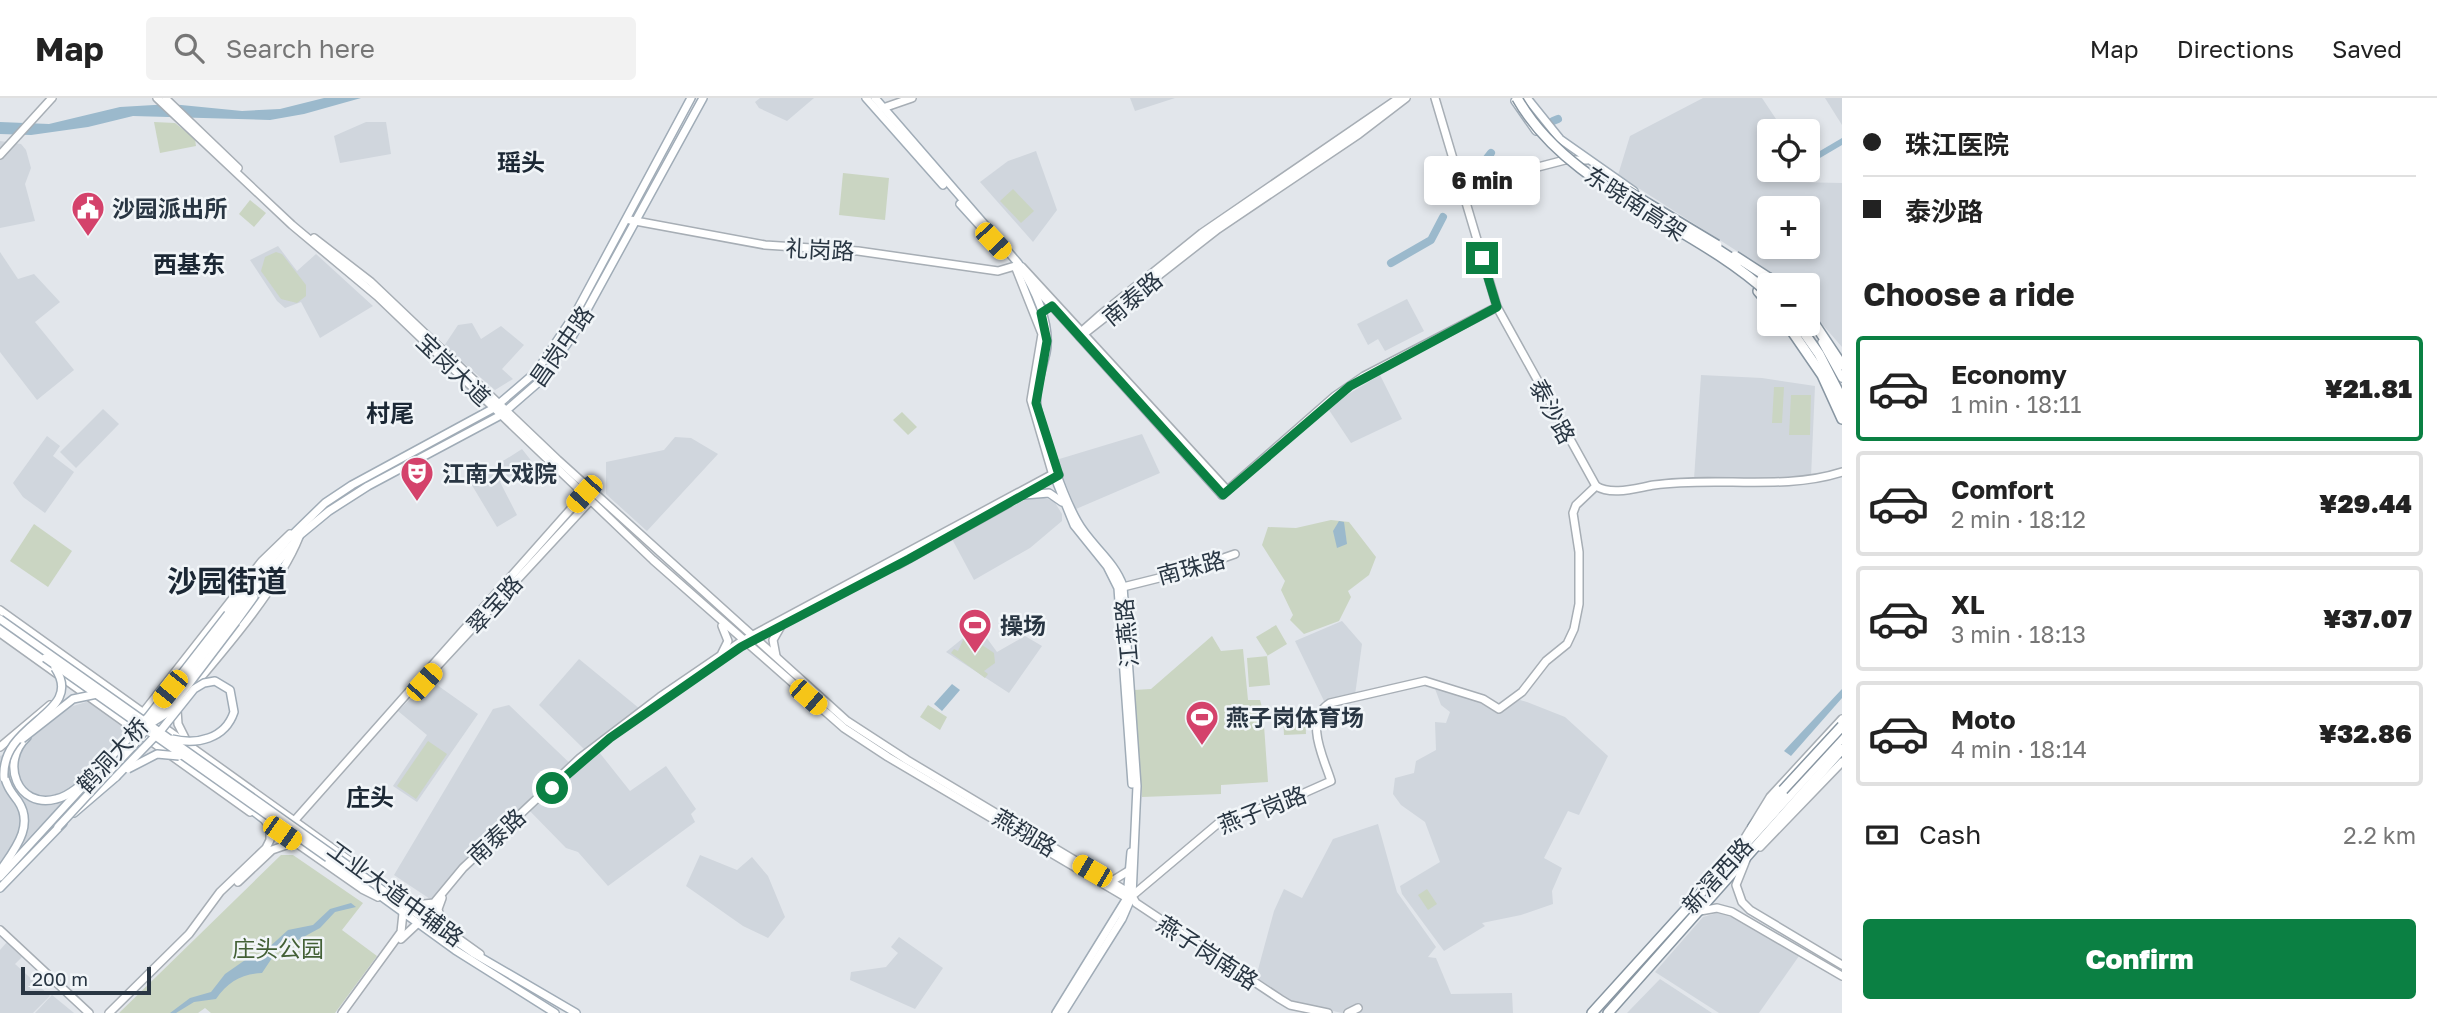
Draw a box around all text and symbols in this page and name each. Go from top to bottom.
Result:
search box [146,17,636,80]
text: Map [35,29,104,68]
icon: search [170,29,208,67]
text: Search here [226,33,375,64]
text: Map [2090,34,2139,63]
text: Directions [2177,34,2294,63]
text: Saved [2332,34,2402,63]
map controls [1757,119,1820,336]
button: locate [1757,119,1820,182]
text: 珠江医院 [1905,129,2009,160]
district label: 瑶头 [497,147,545,176]
callout: 6 min [1424,156,1540,206]
street label: 东晓南高架 [1580,160,1692,246]
text: 6 min [1451,166,1513,194]
public building icon: 沙园派出所 [69,189,107,238]
place label: 沙园派出所 [112,194,227,222]
button: + [1757,196,1820,259]
text: 泰沙路 [1905,196,1983,227]
car [971,218,1016,264]
street label: 礼岗路 [785,233,855,265]
route end [1466,242,1498,274]
district label: 西基东 [153,249,225,278]
street label: 南泰路 [1097,265,1167,331]
button: − [1757,273,1820,336]
text: Choose a ride [1863,275,2075,313]
street label: 昌岗中路 [523,300,599,392]
street label: 宝岗大道 [411,327,497,411]
icon: car [1867,357,1930,420]
text: Economy [1951,359,2067,390]
text: ¥21.81 [2324,373,2412,404]
street label: 泰沙路 [1524,374,1582,448]
text: 1 min · 18:11 [1951,390,2081,418]
district label: 村尾 [366,398,414,427]
theatre icon: 江南大戏院 [398,454,436,503]
place label: 江南大戏院 [442,459,557,487]
car [563,471,606,517]
icon: car [1867,472,1930,535]
text: Comfort [1951,474,2054,505]
text: ¥29.44 [2319,488,2412,519]
text: 2 min · 18:12 [1951,505,2086,533]
street label: 南珠路 [1154,545,1228,589]
district label: 沙园街道 [167,563,287,599]
street label: 翠宝路 [461,569,527,639]
icon: car [1867,587,1930,650]
text: XL [1951,589,1985,620]
street label: 江燕路 [1109,597,1143,669]
text: ¥37.07 [2323,603,2412,634]
sports icon: 操场 [956,606,994,655]
place label: 操场 [1000,611,1046,639]
text: 3 min · 18:13 [1951,620,2086,648]
car [403,659,446,705]
car [149,666,192,712]
car [786,675,831,719]
sports icon: 燕子岗体育场 [1183,698,1221,747]
icon: car [1867,702,1930,765]
place label: 燕子岗体育场 [1226,703,1364,731]
text: Moto [1951,704,2016,735]
street label: 鹤洞大桥 [70,712,154,798]
text: ¥32.86 [2319,718,2412,749]
text: 4 min · 18:14 [1951,735,2087,763]
route start [536,772,568,804]
street label: 燕子岗路 [1214,779,1310,839]
district label: 庄头 [346,782,394,811]
street label: 南泰路 [461,802,531,870]
street label: 燕翔路 [988,802,1062,862]
car [259,812,306,854]
icon: cash [1863,816,1901,854]
text: Cash [1919,819,1981,850]
text: 2.2 km [2343,821,2416,849]
street label: 新滘西路 [1676,831,1758,919]
street label: 工业大道中辅路 [323,834,469,952]
car [1069,851,1116,891]
street label: 燕子岗南路 [1152,909,1264,995]
button: Confirm [1863,919,2416,999]
park label: 庄头公园 [232,934,324,962]
scale bar [21,964,150,996]
text: 200 m [32,967,88,990]

